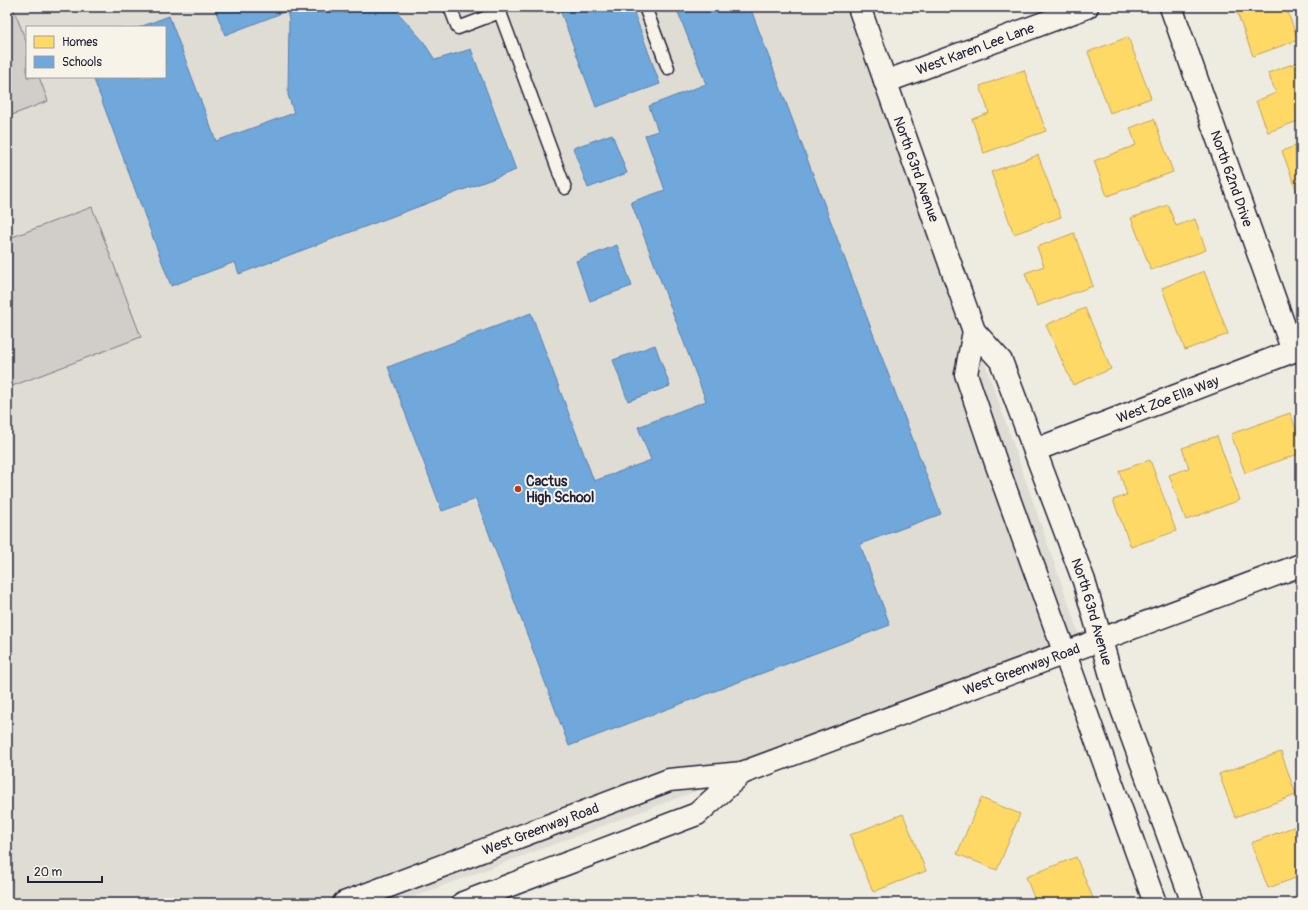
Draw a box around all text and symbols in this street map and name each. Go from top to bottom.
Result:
street label: West Karen Lee Lane [914,19,1037,78]
legend [26,26,166,78]
text: Homes [62,35,98,50]
text: Schools [62,55,102,70]
street label: North 63rd Avenue [890,114,943,224]
street label: North 62nd Drive [1207,128,1257,229]
street label: West Zoe Ella Way [1114,372,1221,426]
place label: Cactus High School [526,473,594,506]
marker: Cactus High School [513,484,523,494]
street label: North 63rd Avenue [1068,556,1116,667]
street label: West Greenway Road [961,639,1082,698]
street label: West Greenway Road [480,799,601,858]
scale bar [28,858,102,884]
text: 20 m [34,865,63,880]

